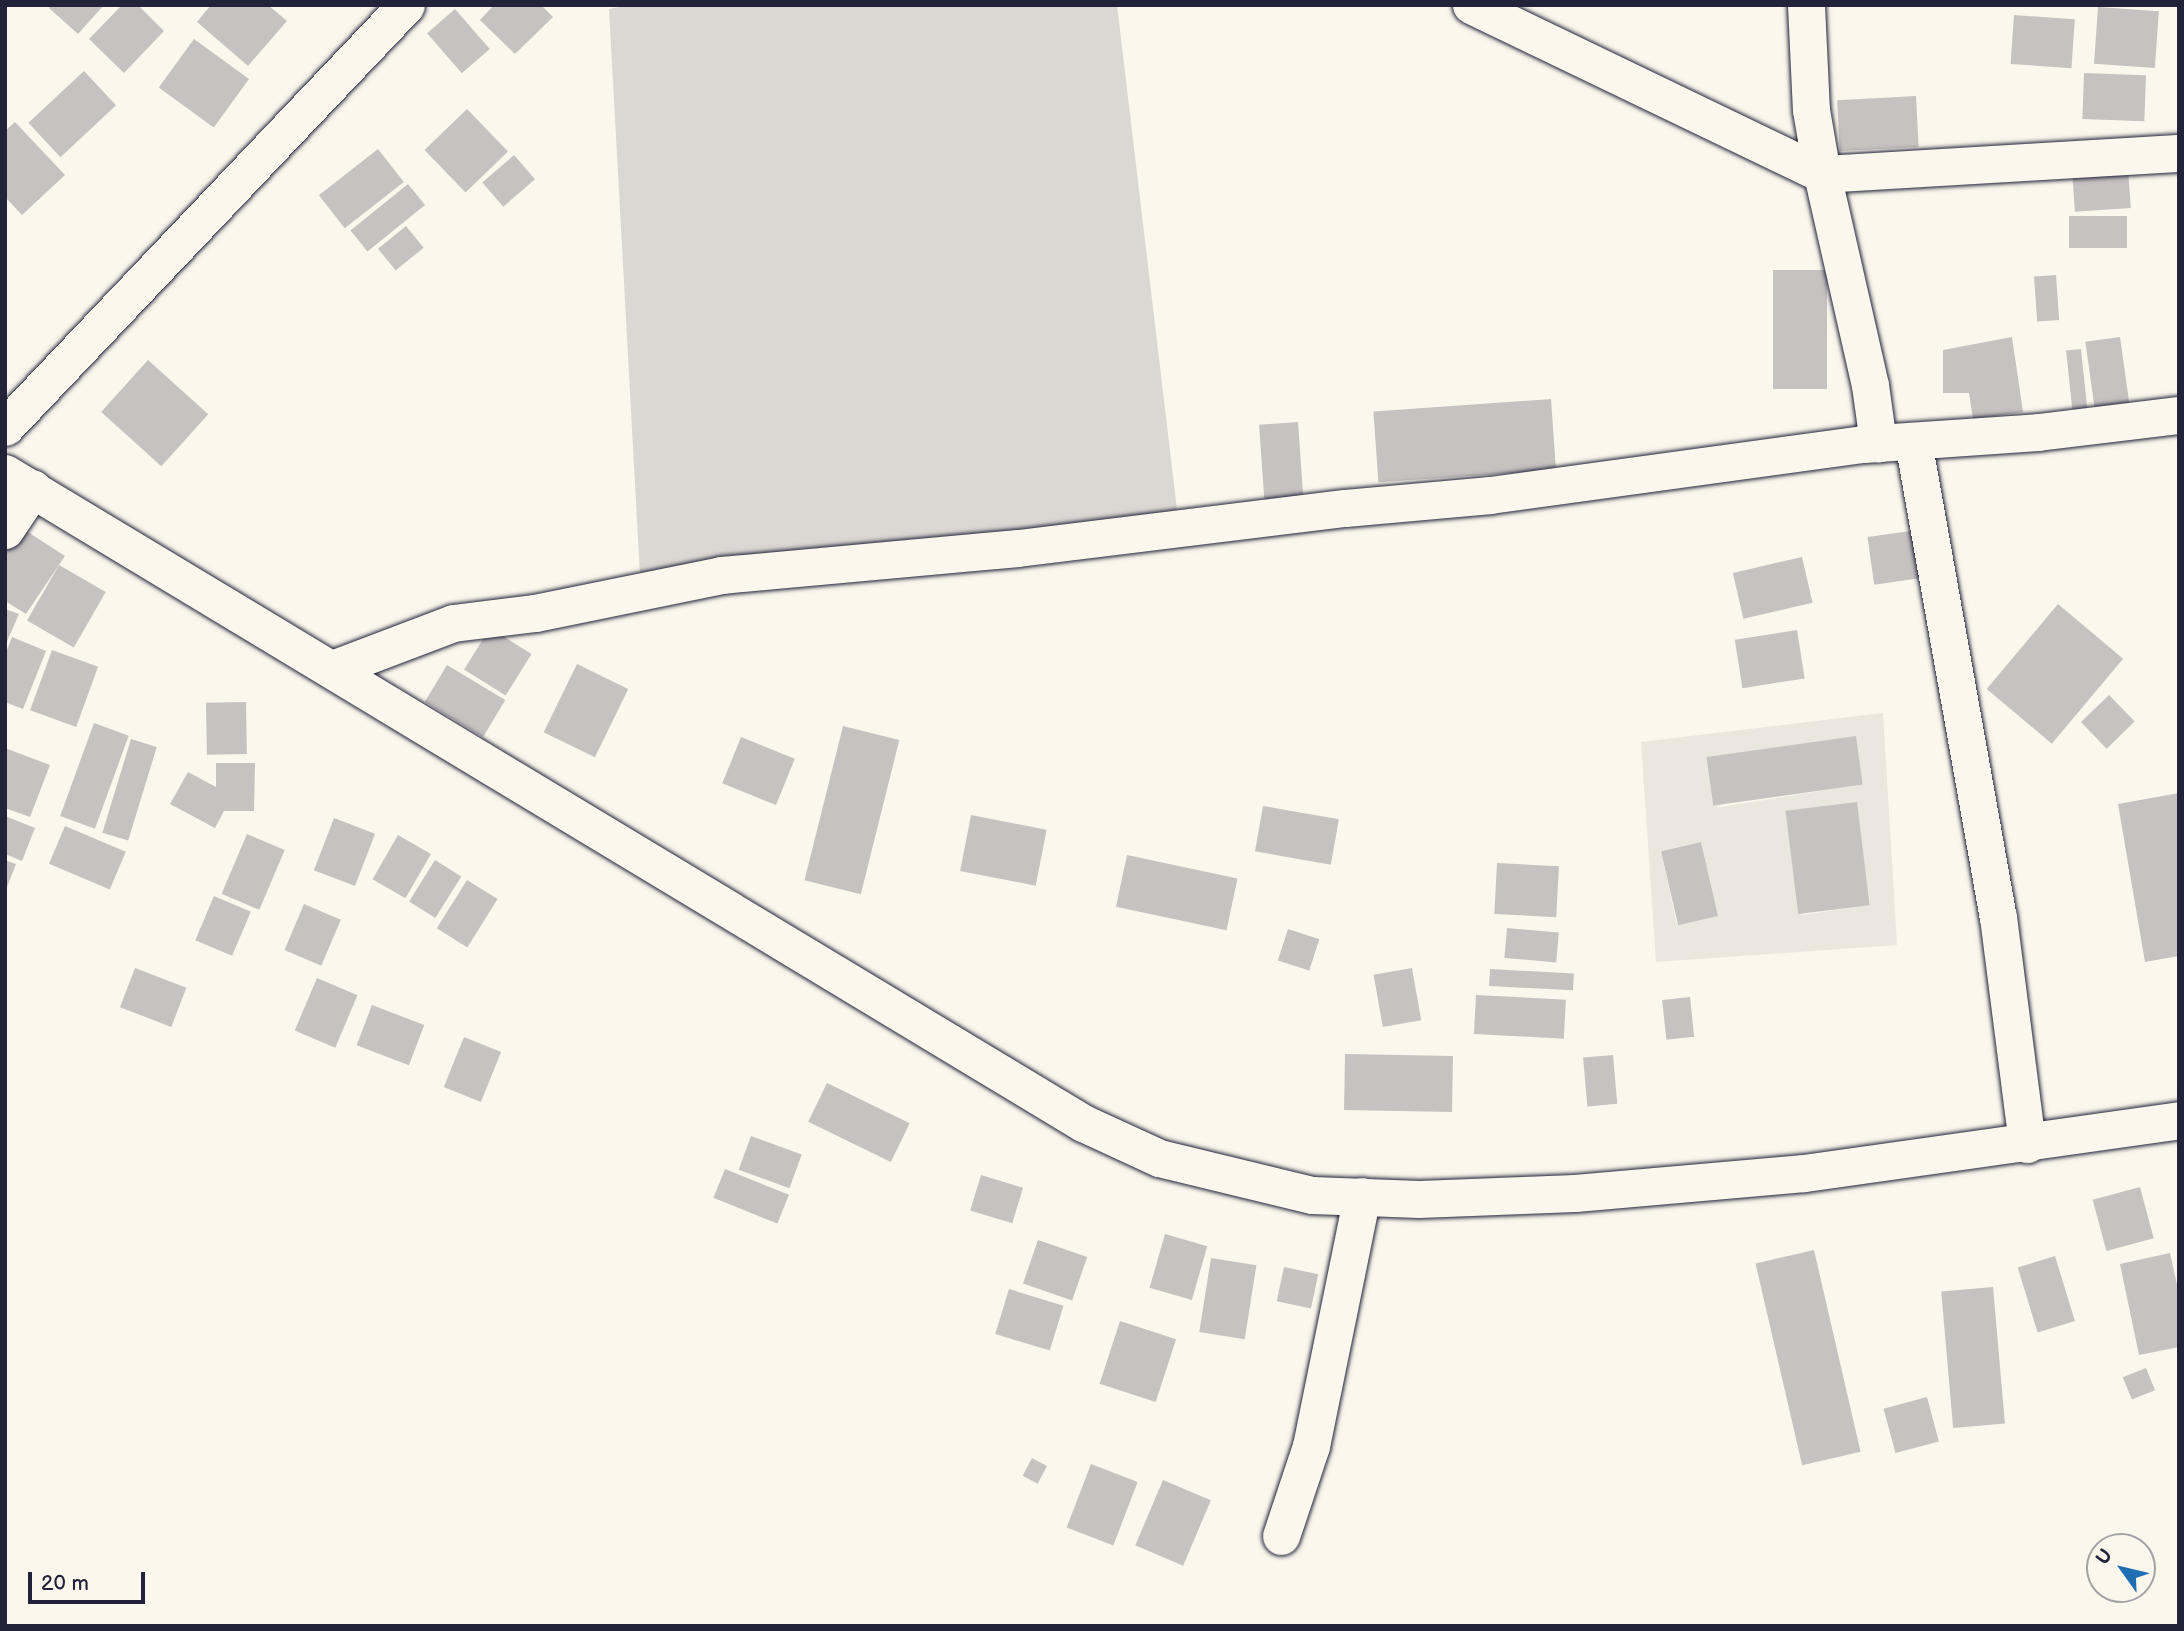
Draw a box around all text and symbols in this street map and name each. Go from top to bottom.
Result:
north arrow [2086,1533,2156,1603]
text: U [2092,1545,2118,1569]
scale bar [32,1558,149,1602]
text: 20 m [41,1571,89,1596]

